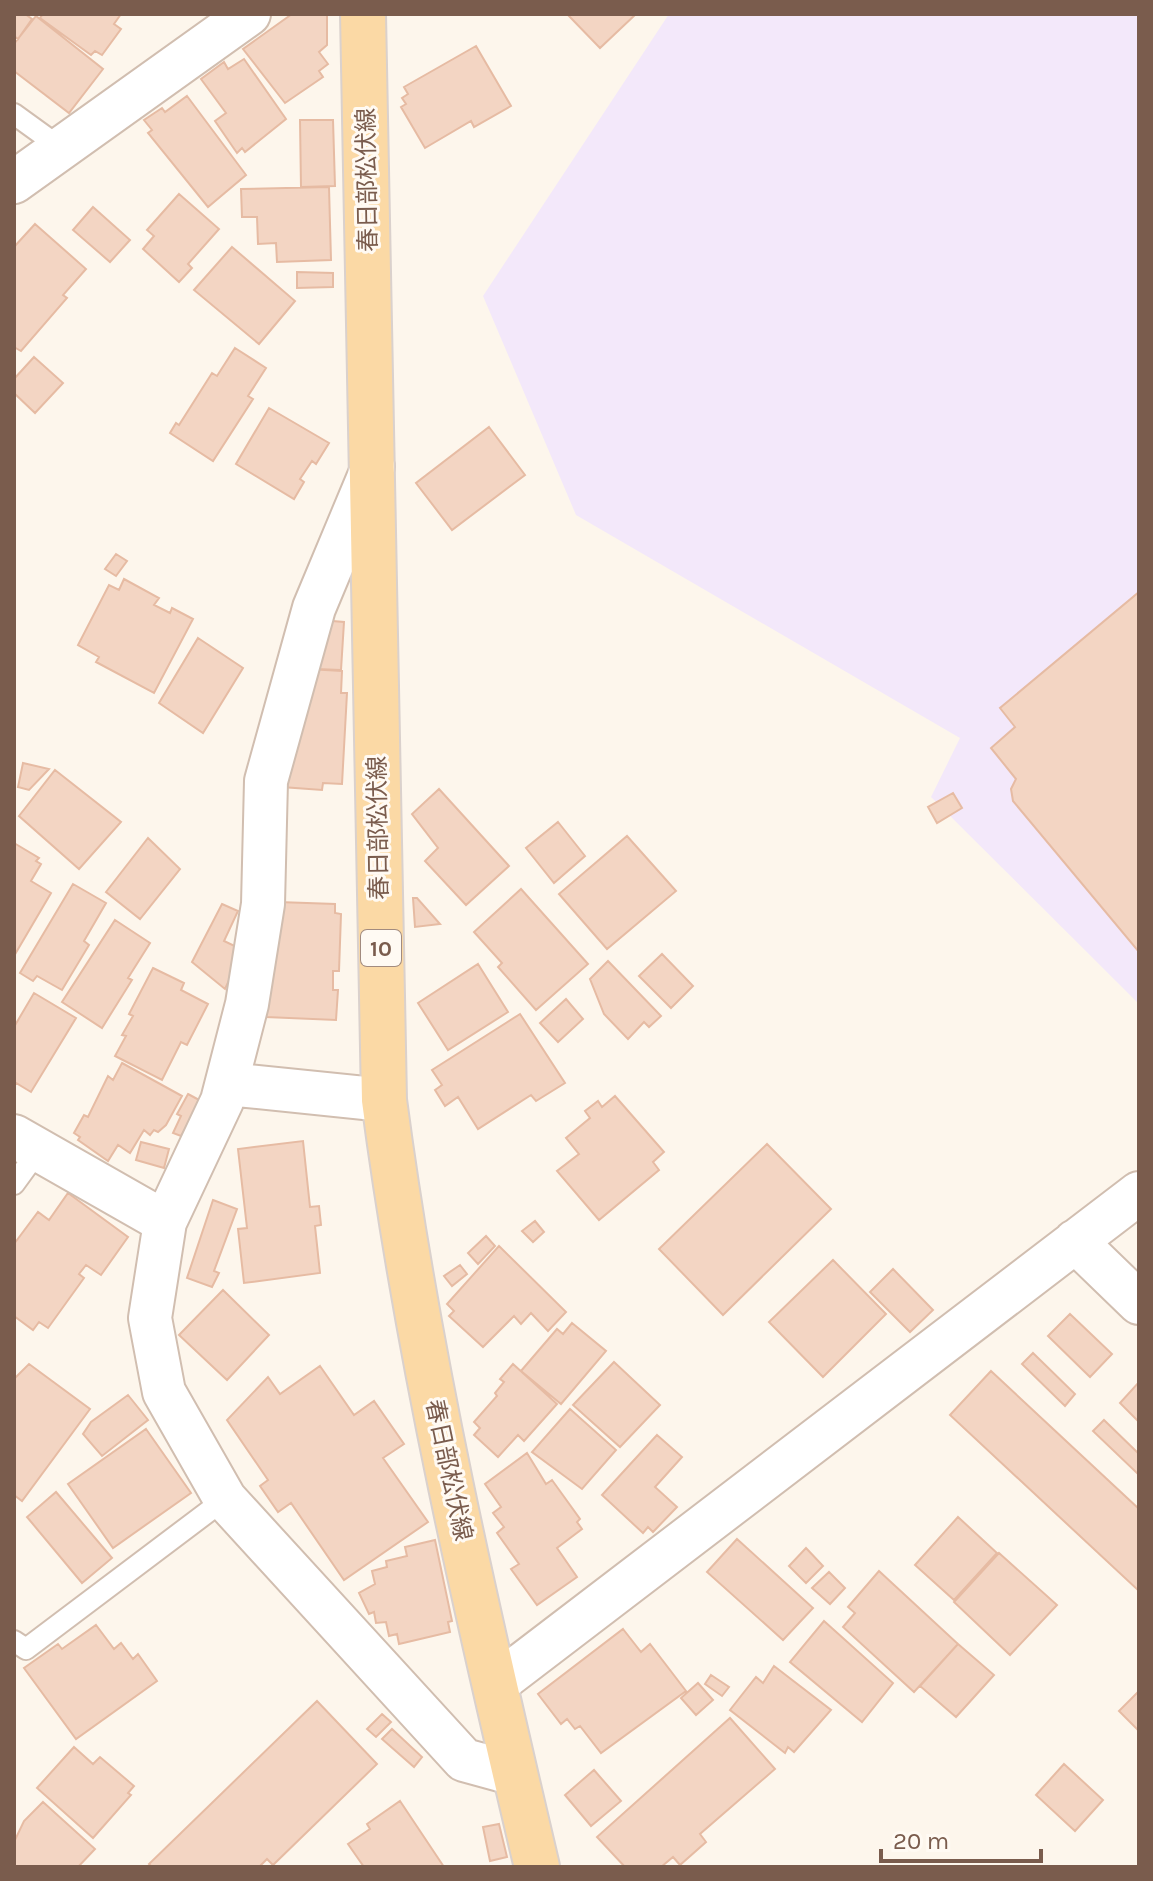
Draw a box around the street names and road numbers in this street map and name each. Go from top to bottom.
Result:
street label: 春日部松伏線 [352,108,382,252]
street label: 春日部松伏線 [363,756,393,900]
road number: 10 [361,930,401,966]
street label: 春日部松伏線 [420,1397,478,1543]

